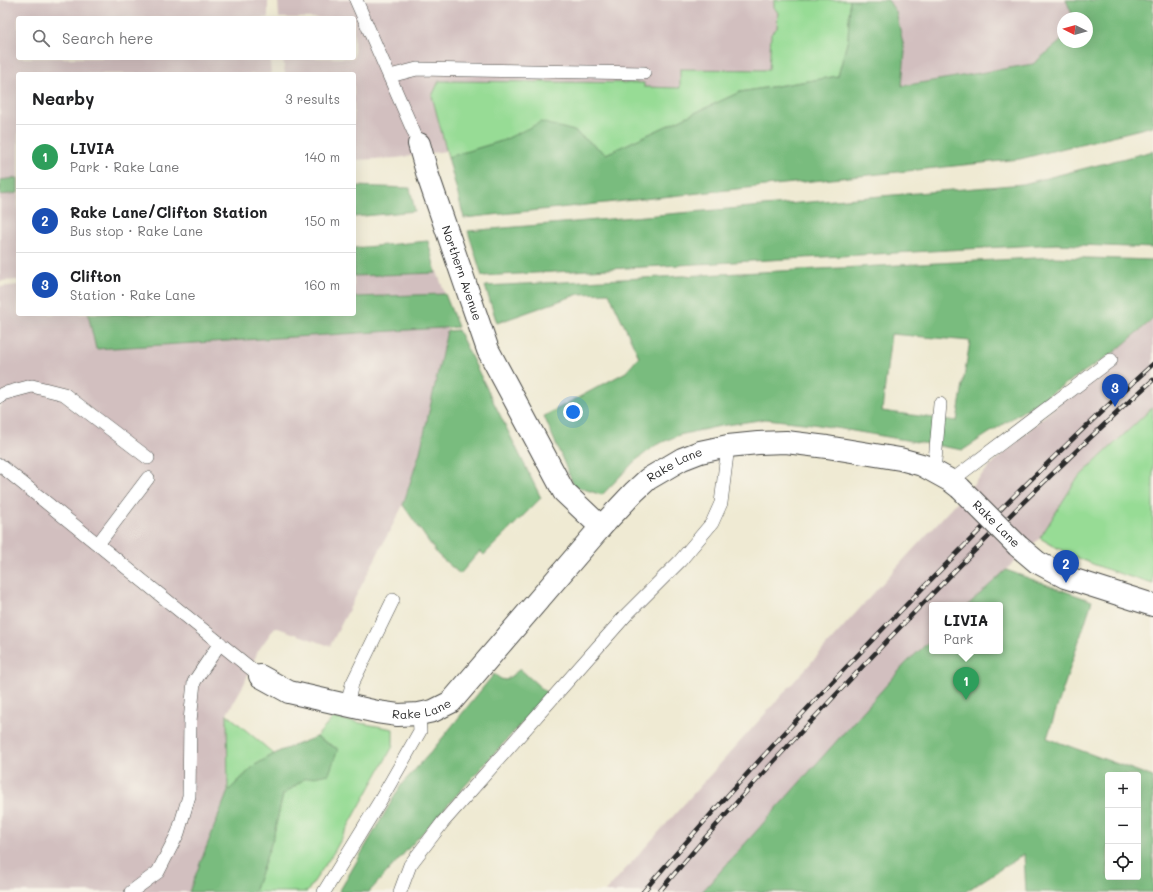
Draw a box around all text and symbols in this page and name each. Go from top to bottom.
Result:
north arrow [1057,12,1093,48]
search box [16,16,356,60]
icon: search [30,27,52,49]
text: Search here [62,28,153,48]
text: Nearby [32,87,94,109]
text: 3 results [285,90,340,107]
text: LIVIA [70,138,114,158]
text: 1 [42,148,48,165]
text: 140 m [304,148,340,165]
text: Park · Rake Lane [70,158,179,175]
text: Rake Lane/Clifton Station [70,202,267,222]
text: 2 [41,212,49,229]
text: 150 m [304,212,340,229]
text: Bus stop · Rake Lane [70,222,203,239]
street label: Northern Avenue [439,223,486,323]
text: Clifton [70,266,121,286]
text: 3 [41,276,49,293]
text: 160 m [304,276,340,293]
text: Station · Rake Lane [70,286,195,303]
pin: 3 [1102,374,1128,407]
your location [563,402,583,422]
street label: Rake Lane [643,443,704,485]
street label: Rake Lane [970,496,1024,550]
pin: 2 [1053,550,1079,583]
popup [929,602,1003,654]
text: LIVIA [944,610,988,630]
text: Park [944,630,973,647]
pin: 1 [953,667,979,700]
street label: Rake Lane [391,694,454,722]
map controls [1105,772,1141,880]
button: + [1105,772,1141,808]
button: − [1105,808,1141,844]
button: locate [1105,844,1141,880]

